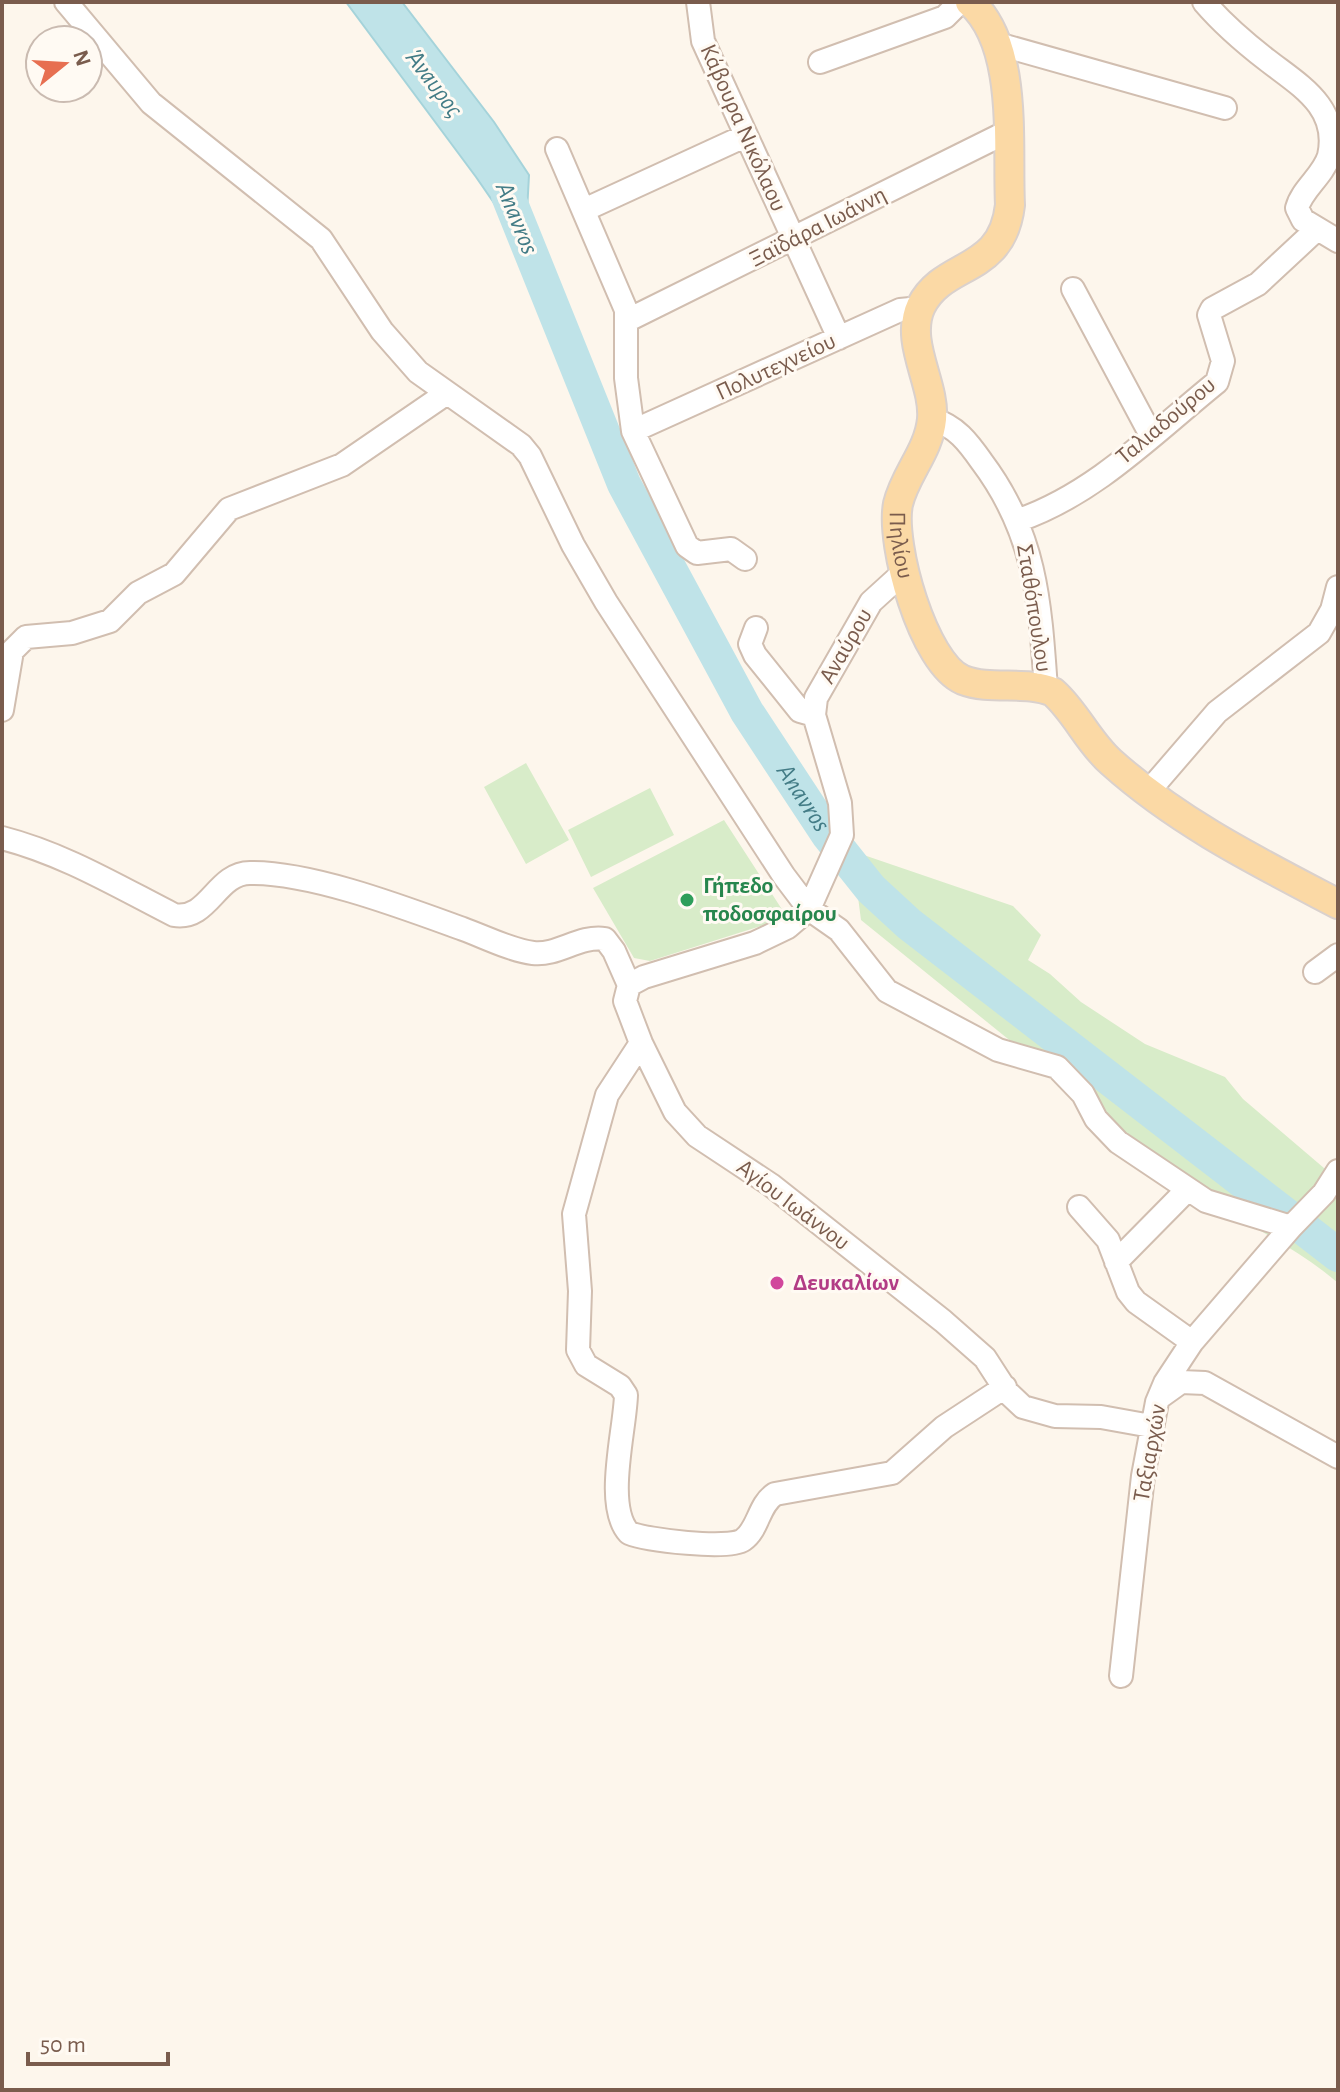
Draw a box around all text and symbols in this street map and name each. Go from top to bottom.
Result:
north arrow [24,24,104,104]
street label: Κάβουρα Νικόλαου [695,41,791,215]
water label: Άναυρος [400,44,468,122]
text: N [69,47,95,69]
water label: Anavros [490,177,543,258]
street label: Ξαϊδάρα Ιωάννη [746,182,890,272]
street label: Πολυτεχνείου [712,329,840,405]
street label: Ταλιαδούρου [1112,373,1220,469]
street label: Πηλίου [885,511,917,581]
street label: Σταθόπουλου [1012,542,1056,674]
street label: Αναύρου [815,604,877,688]
water label: Anavros [771,758,835,836]
place label: Γήπεδο ποδοσφαίρου [702,874,837,926]
marker: Γήπεδο ποδοσφαίρου [678,891,696,909]
street label: Αγίου Ιωάννου [732,1155,854,1255]
place label: Δευκαλίων [793,1271,899,1295]
marker: Δευκαλίων [768,1274,786,1292]
street label: Ταξιαρχών [1130,1402,1170,1504]
scale bar [28,2016,168,2066]
text: 50 m [40,2033,86,2057]

